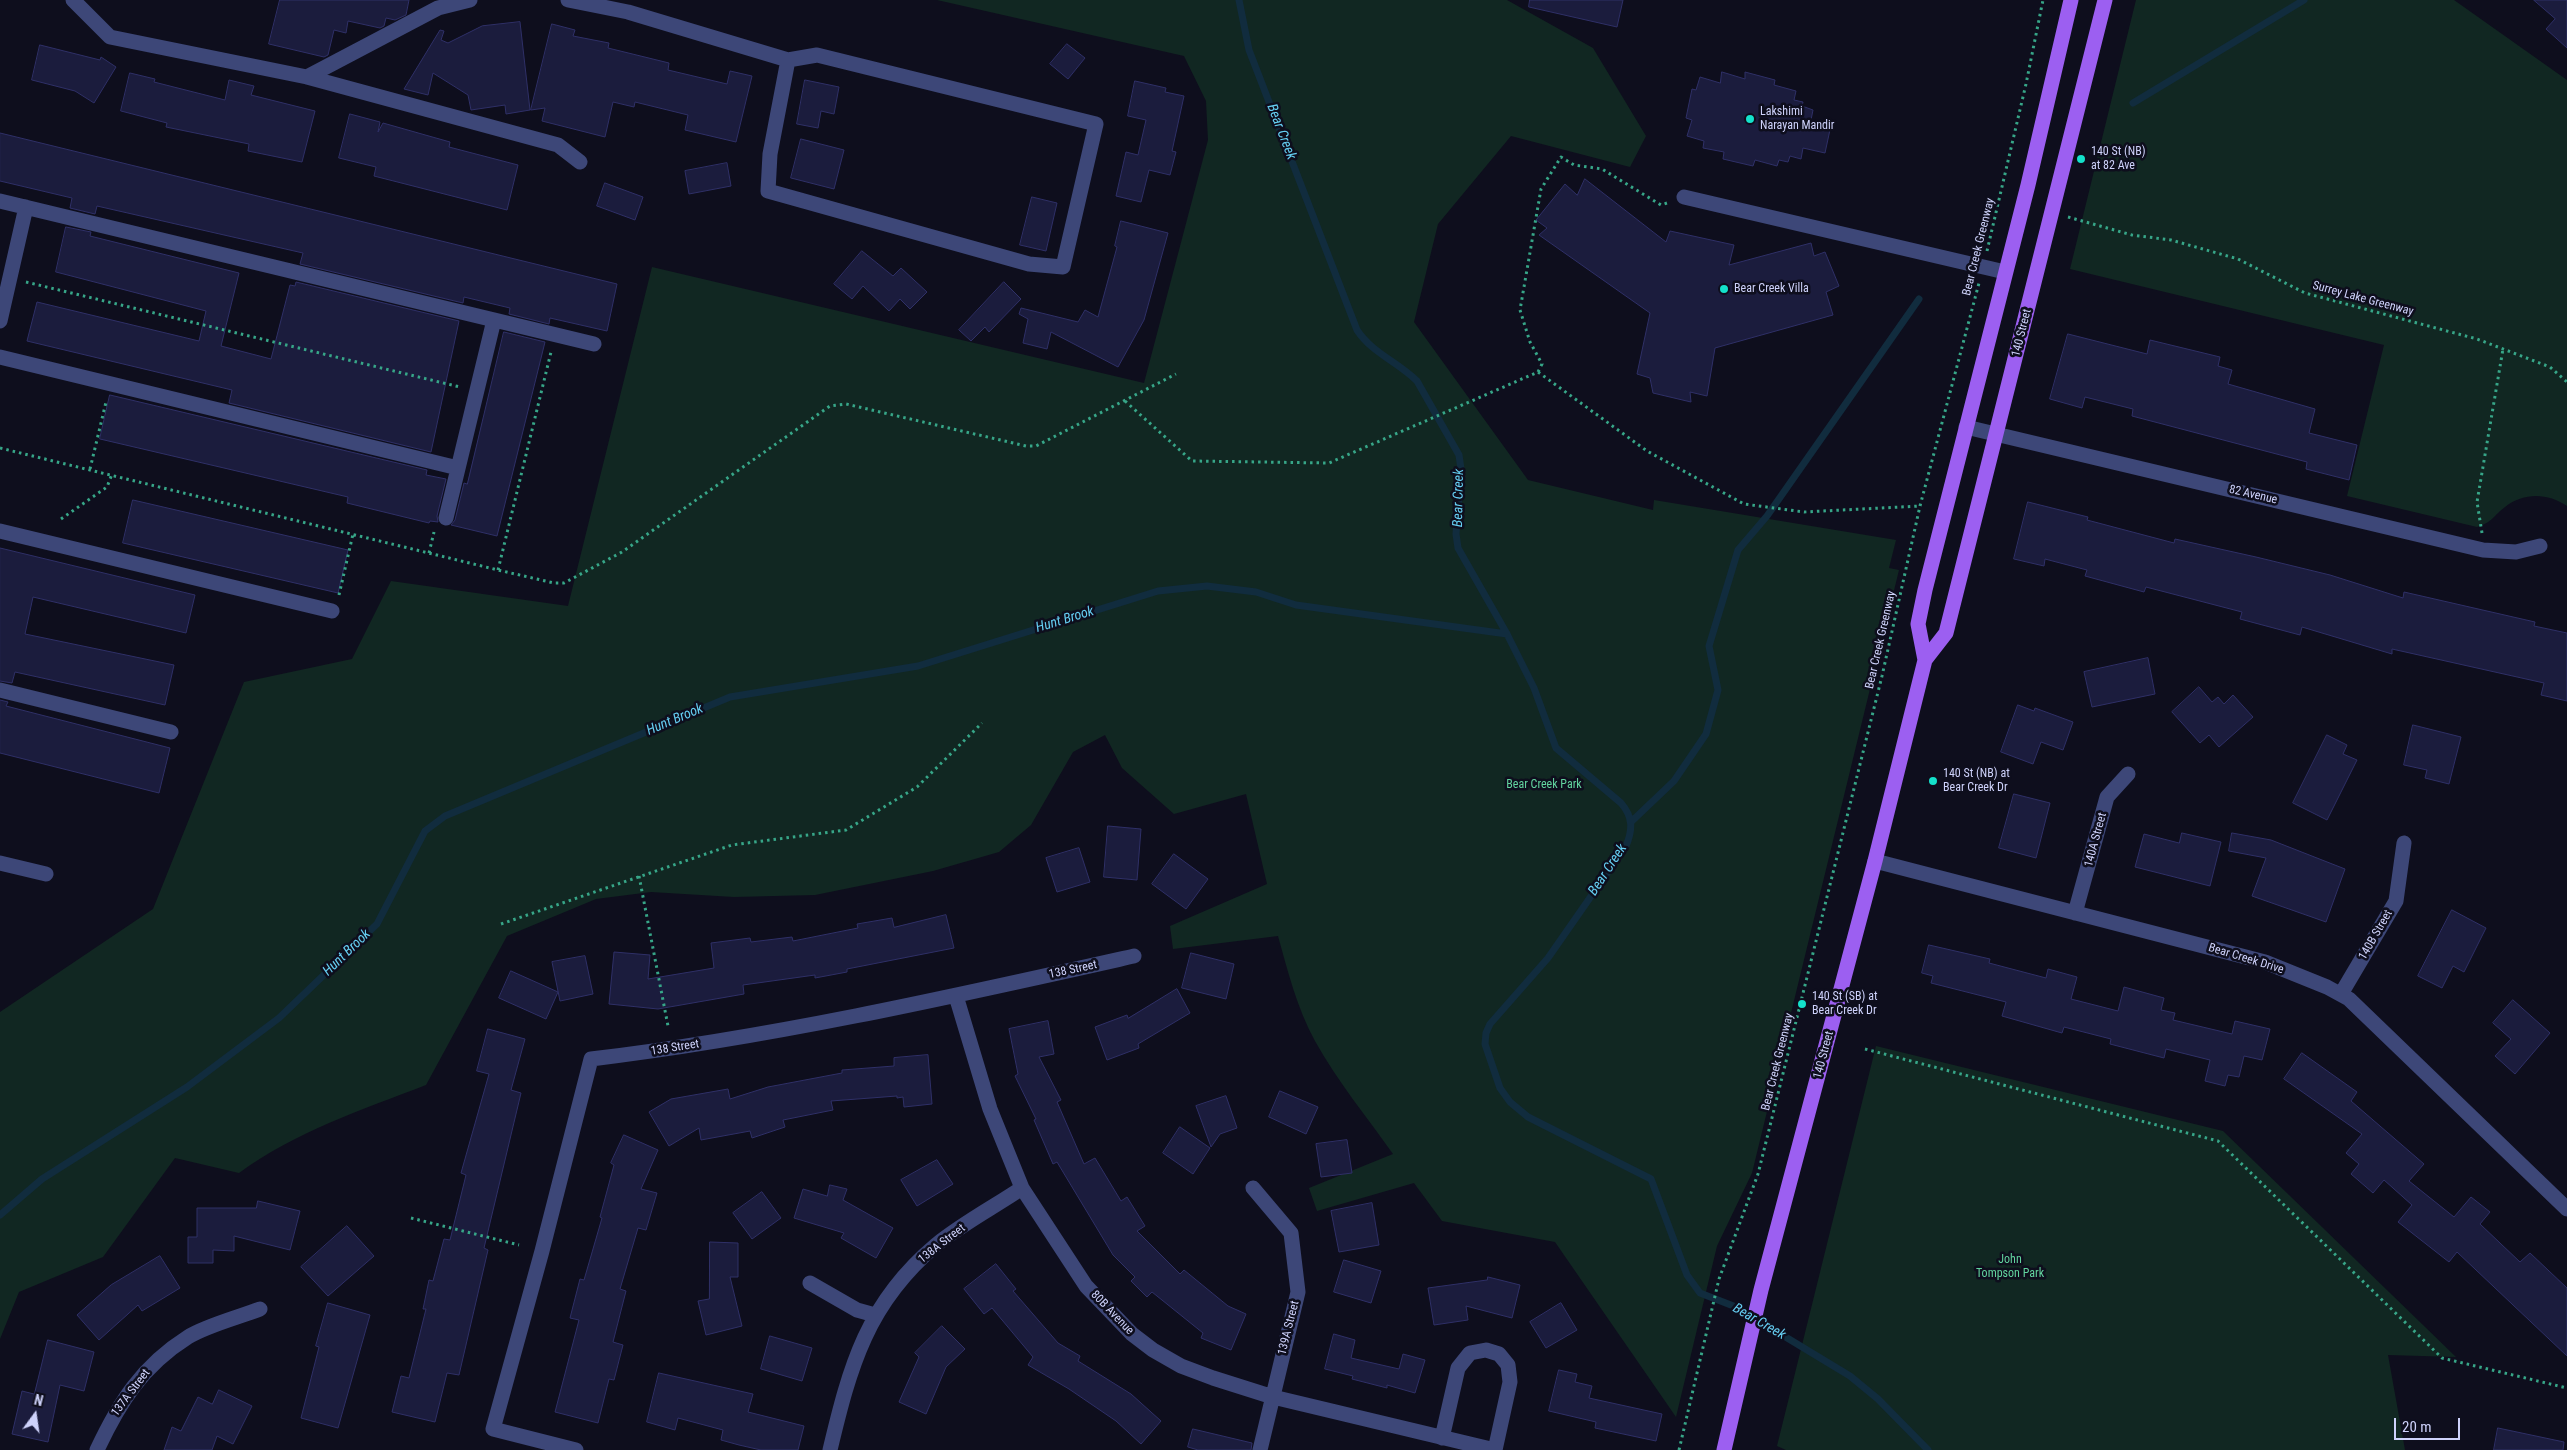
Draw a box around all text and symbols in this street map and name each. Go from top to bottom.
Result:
water label: Bear Creek [1263,102,1299,162]
place label: Lakshimi Narayan Mandir [1760,105,1834,133]
marker: Lakshimi Narayan Mandir [1744,113,1756,125]
place label: 140 St (NB) at 82 Ave [2091,145,2146,173]
marker: 140 St (NB) at 82 Ave [2075,153,2087,165]
street label: Bear Creek Greenway [1960,197,1998,297]
street label: Surrey Lake Greenway [2311,279,2415,319]
place label: Bear Creek Villa [1734,282,1809,296]
marker: Bear Creek Villa [1718,283,1730,295]
street label: 140 Street [2009,308,2035,358]
water label: Bear Creek [1450,469,1468,527]
street label: 82 Avenue [2227,482,2279,508]
street label: Bear Creek Greenway [1863,590,1899,690]
water label: Hunt Brook [1034,603,1096,637]
water label: Hunt Brook [644,701,706,739]
place label: 140 St (NB) at Bear Creek Dr [1943,767,2010,795]
marker: 140 St (NB) at Bear Creek Dr [1927,775,1939,787]
park label: Bear Creek Park [1506,778,1582,792]
street label: 140A Street [2082,811,2110,869]
water label: Bear Creek [1585,841,1631,899]
street label: 140B Street [2356,907,2396,963]
water label: Hunt Brook [320,926,374,980]
street label: Bear Creek Drive [2207,941,2285,977]
street label: 138 Street [1048,958,1098,982]
place label: 140 St (SB) at Bear Creek Dr [1812,990,1877,1018]
marker: 140 St (SB) at Bear Creek Dr [1796,998,1808,1010]
street label: Bear Creek Greenway [1759,1012,1797,1112]
street label: 140 Street [1811,1030,1837,1080]
street label: 138 Street [650,1037,700,1059]
street label: 138A Street [916,1221,968,1267]
park label: John Tompson Park [1976,1253,2044,1281]
street label: 80B Avenue [1087,1288,1137,1338]
street label: 139A Street [1275,1299,1303,1357]
water label: Bear Creek [1730,1300,1788,1344]
street label: 137A Street [109,1366,153,1420]
north arrow [10,1390,60,1440]
text: N [33,1392,45,1409]
scale bar [2397,1408,2463,1440]
text: 20 m [2402,1418,2432,1436]

